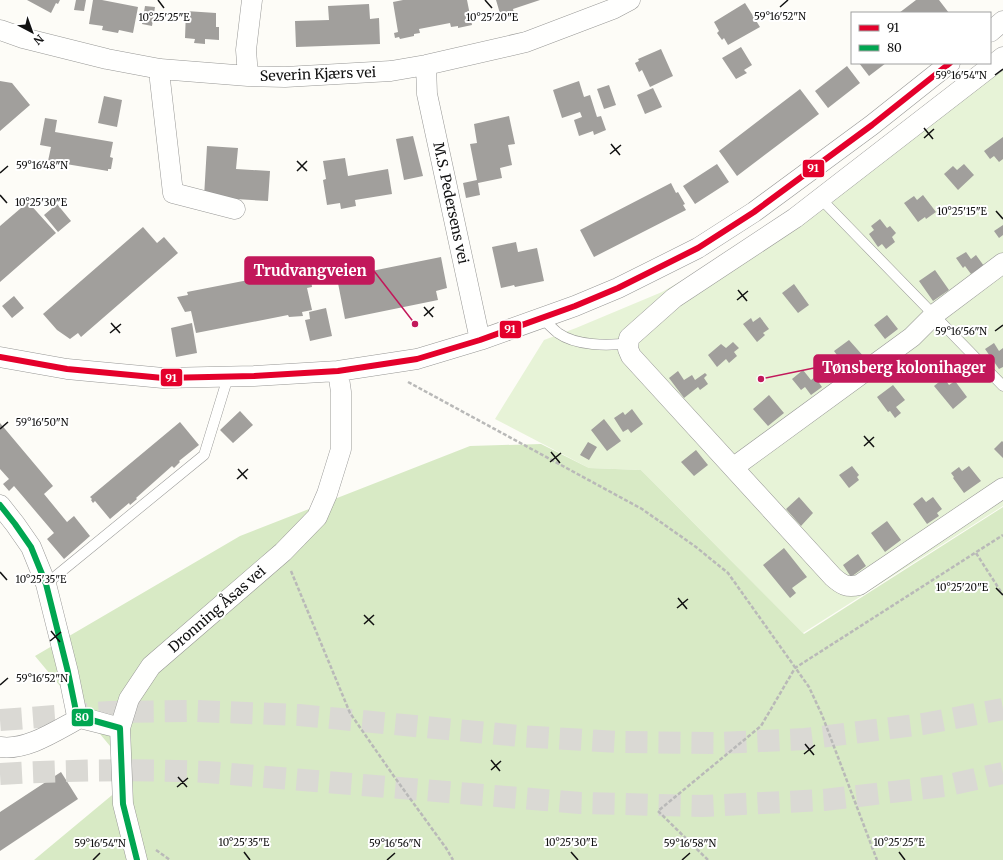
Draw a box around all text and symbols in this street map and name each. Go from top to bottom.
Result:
text: 59°16'52"N [754,10,806,23]
text: 10°25'25"E [138,11,190,24]
text: 10°25'20"E [466,11,519,24]
north arrow [12,12,52,52]
legend [851,12,991,64]
text: 91 [887,20,900,35]
text: N [30,31,46,48]
text: 80 [887,40,902,55]
street label: Severin Kjærs vei [260,63,377,85]
text: 59°16'54"N [935,69,987,82]
street label: M.S. Pedersens vei [429,141,473,266]
text: 59°16'48"N [16,159,68,172]
line badge: 91 [802,159,825,178]
text: 91 [807,161,819,175]
text: 10°25'30"E [15,196,68,209]
text: 10°25'15"E [937,205,988,218]
callout: Trudvangveien [245,257,374,284]
text: Trudvangveien [253,261,367,280]
line badge: 91 [499,320,522,339]
text: 91 [504,322,516,336]
text: 59°16'56"N [935,325,987,338]
callout: Tønsberg kolonihager [814,355,994,382]
text: Tønsberg kolonihager [822,358,986,377]
line badge: 91 [160,368,183,387]
text: 91 [165,371,177,385]
text: 59°16'50"N [16,416,69,429]
street label: Dronning Åsas vei [164,561,270,656]
text: 10°25'35"E [16,573,67,586]
text: 10°25'20"E [936,581,989,594]
text: 59°16'52"N [16,672,68,685]
line badge: 80 [71,708,94,727]
text: 80 [75,710,89,724]
text: 10°25'35"E [219,836,270,849]
text: 10°25'30"E [545,836,598,849]
text: 10°25'25"E [873,836,925,849]
text: 59°16'54"N [74,837,126,850]
text: 59°16'56"N [369,837,421,850]
text: 59°16'58"N [664,837,716,850]

